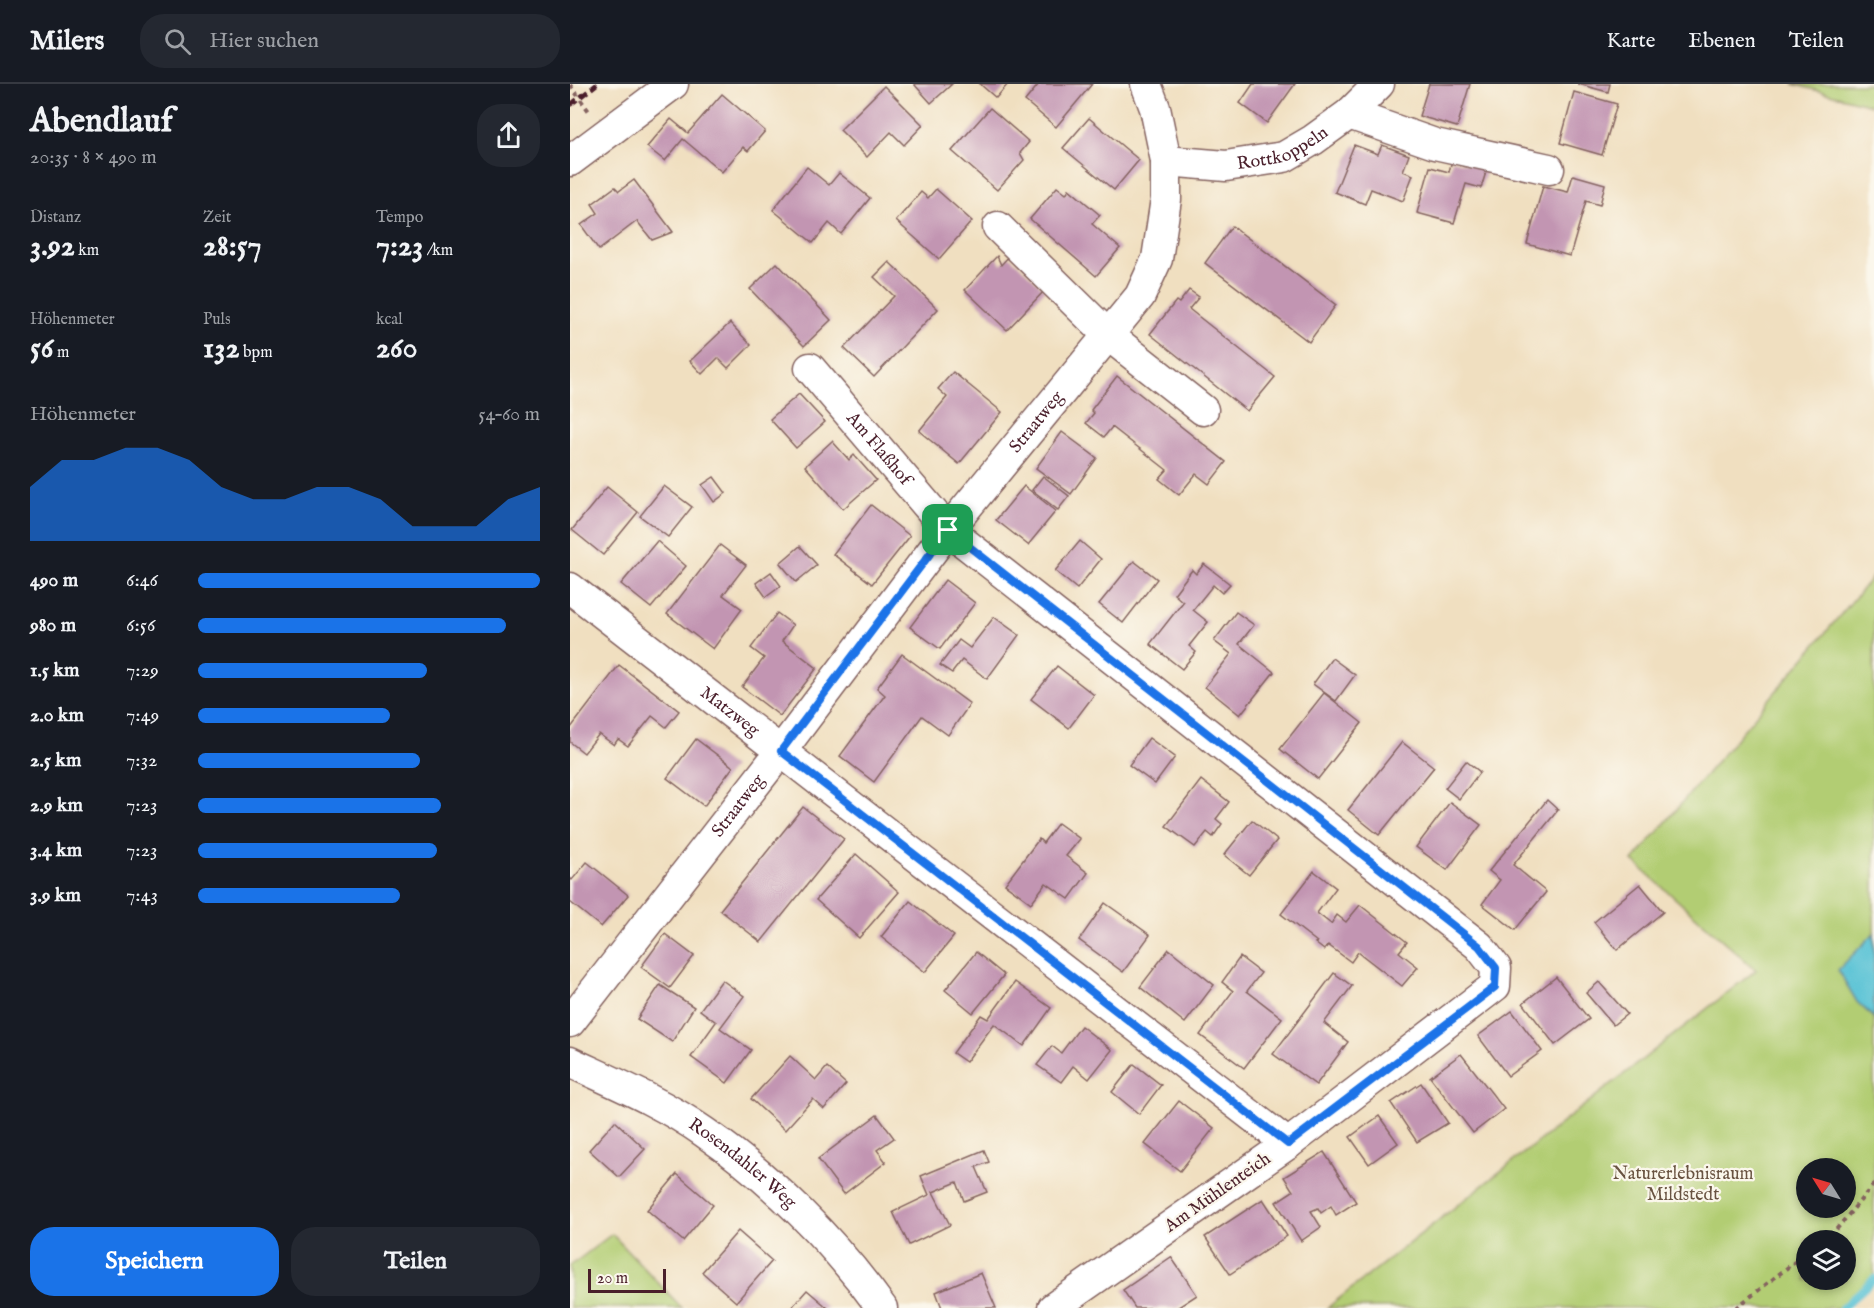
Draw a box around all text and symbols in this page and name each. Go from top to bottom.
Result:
search box [140,14,560,68]
text: Milers [30,24,104,59]
icon: search [161,25,194,58]
text: Hier suchen [209,27,319,55]
text: Karte [1607,28,1655,55]
text: Ebenen [1688,28,1756,55]
text: Teilen [1789,28,1844,55]
text: Abendlauf [30,101,173,143]
button: share [477,104,540,167]
street label: Rottkoppeln [1235,121,1333,176]
text: 20:35 · 8 × 490 m [30,145,157,170]
text: Distanz [30,208,81,228]
text: Zeit [203,208,231,228]
text: Tempo [376,208,423,228]
text: 3.92 [30,228,75,266]
text: 28:57 [203,228,262,266]
text: 7:23 [376,228,423,266]
text: km [75,241,99,261]
text: /km [423,241,453,261]
text: Höhenmeter [30,310,115,330]
text: Puls [203,310,231,330]
text: kcal [376,310,403,330]
text: 56 [30,330,53,368]
text: 132 [203,330,239,368]
text: 260 [376,330,417,368]
text: m [53,343,69,363]
text: bpm [239,343,273,363]
street label: Straatweg [1004,386,1069,458]
text: Höhenmeter [30,402,136,427]
text: 54–60 m [478,402,540,427]
street label: Am Flaßhof [840,407,919,493]
pin [922,504,973,555]
icon: arrive [931,513,964,546]
text: 490 m [30,568,78,593]
text: 6:46 [126,568,158,593]
text: 980 m [30,613,76,638]
text: 6:56 [126,613,155,638]
text: 1.5 km [30,658,80,683]
text: 7:29 [126,658,159,683]
street label: Matzweg [695,681,764,742]
text: 2.0 km [30,703,84,728]
text: 7:49 [126,703,159,728]
text: 2.5 km [30,748,81,773]
text: 7:32 [126,748,157,773]
street label: Straatweg [707,770,770,842]
text: 2.9 km [30,793,83,818]
text: 7:23 [126,793,157,818]
text: 3.4 km [30,838,82,863]
text: 7:23 [126,838,157,863]
text: 3.9 km [30,883,81,908]
text: 7:43 [126,883,158,908]
street label: Rosendahler Weg [684,1113,801,1214]
street label: Am Mühlenteich [1159,1148,1276,1239]
north arrow [1796,1158,1856,1218]
map controls [1796,1158,1856,1290]
park label: Naturerlebnisraum Mildstedt [1613,1163,1754,1207]
button: Speichern [30,1227,279,1296]
button: Teilen [291,1227,540,1296]
button: layers [1796,1230,1856,1290]
scale bar [588,1266,666,1294]
text: 20 m [597,1269,628,1289]

